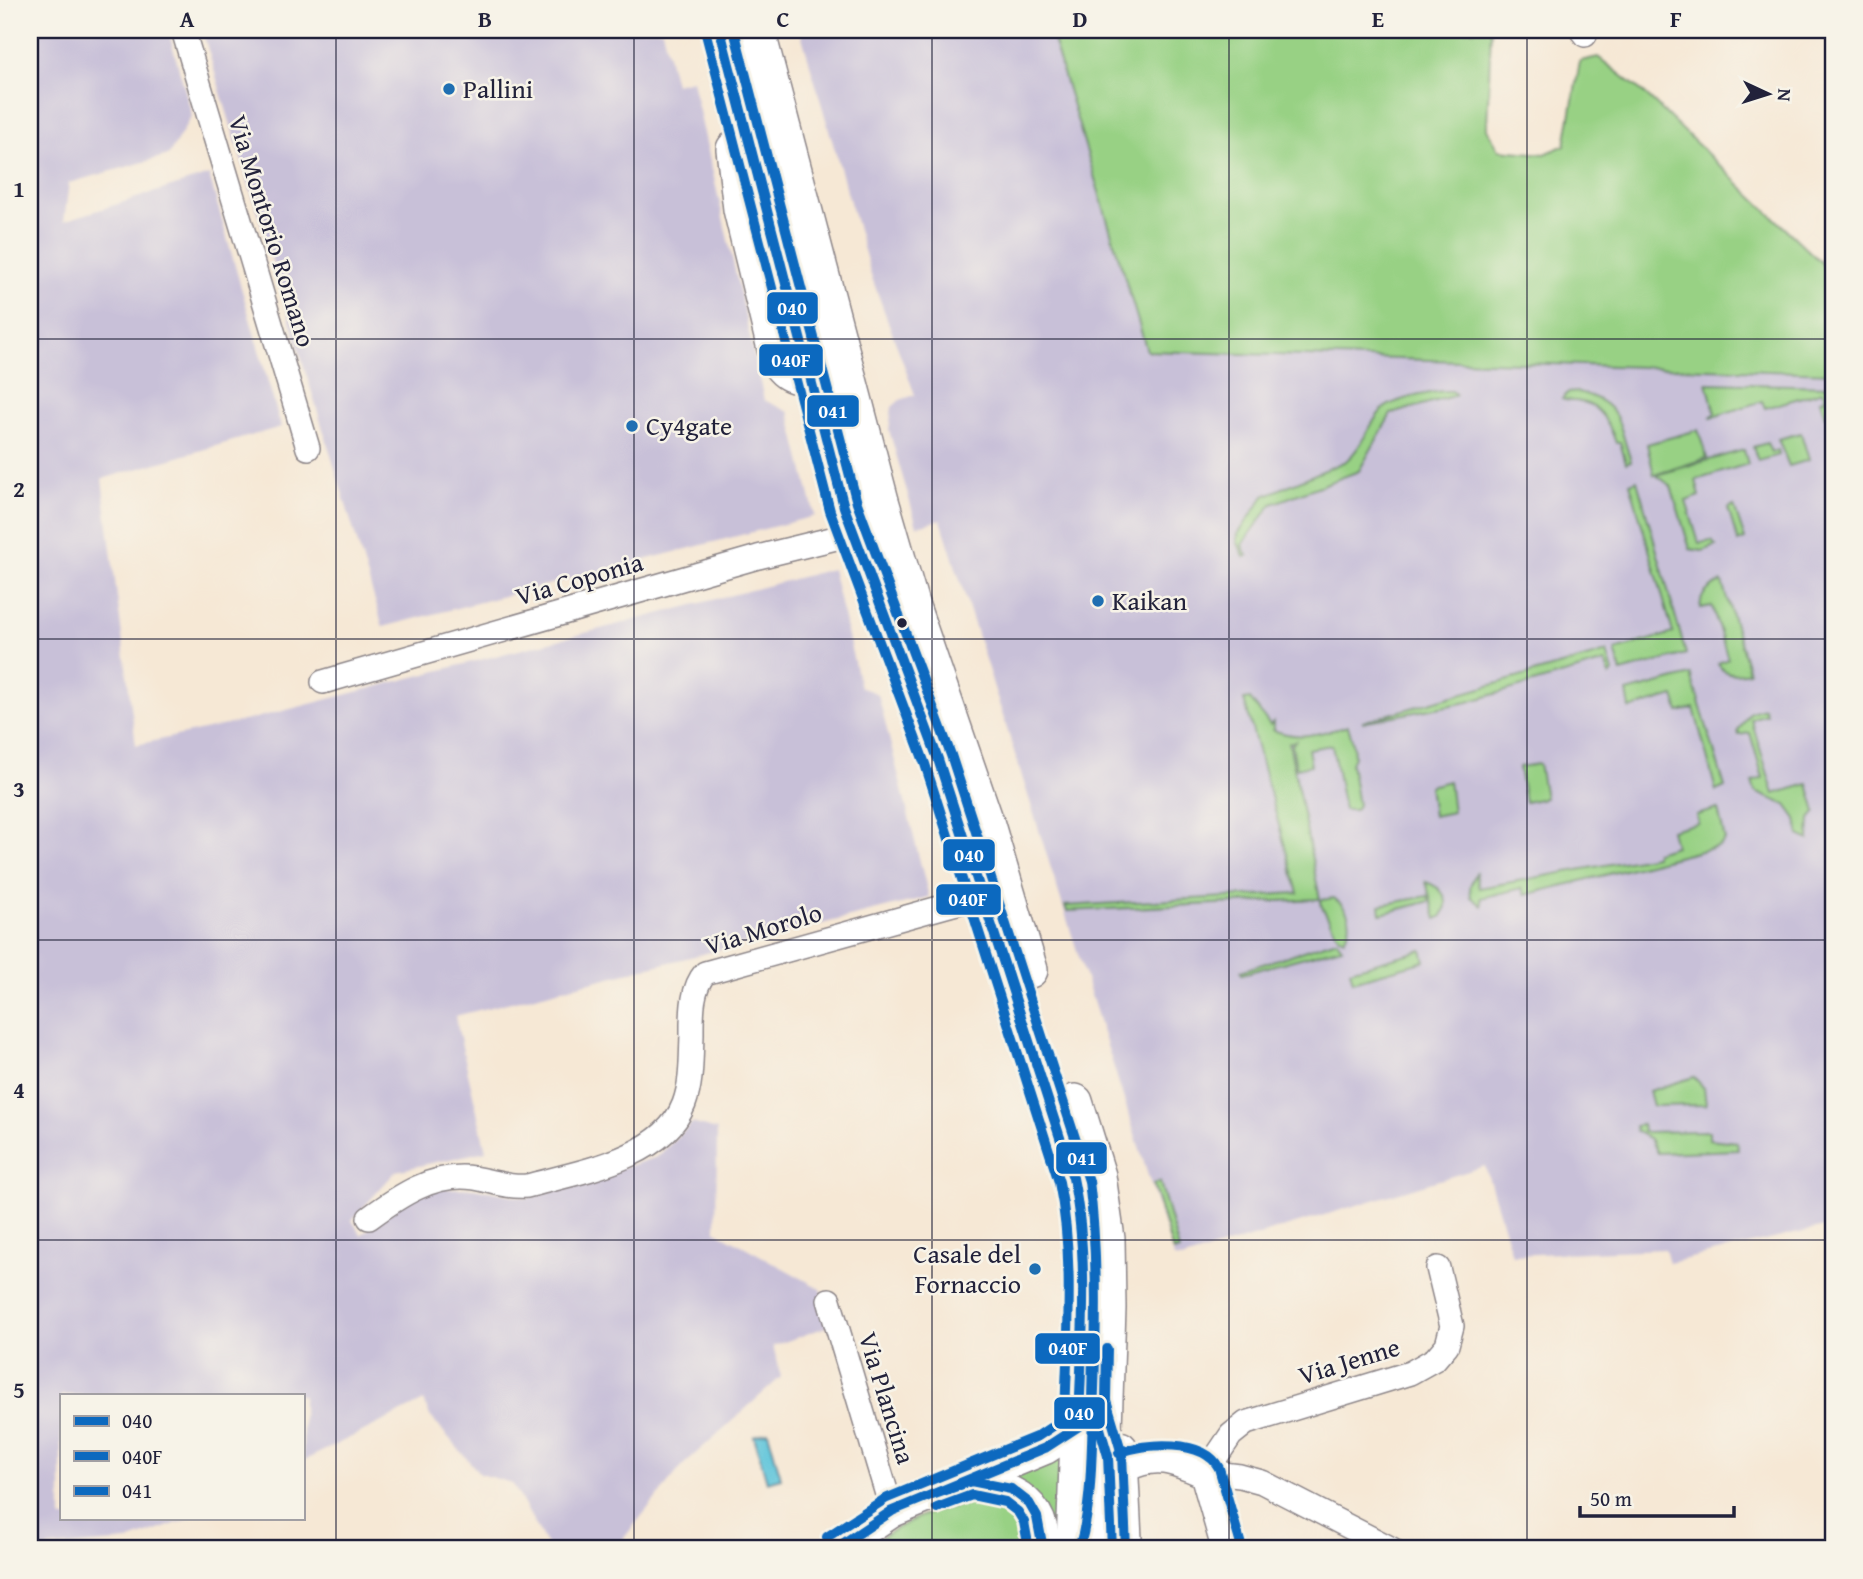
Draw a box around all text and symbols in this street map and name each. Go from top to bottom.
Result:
text: A [180,2,195,35]
text: B [478,2,492,35]
text: C [776,2,790,35]
text: D [1073,2,1088,35]
text: E [1372,2,1384,35]
text: F [1670,2,1682,35]
north arrow [1734,60,1804,130]
place label: Pallini [463,69,533,108]
marker: Pallini [441,81,457,97]
text: N [1771,88,1799,103]
street label: Via Montorio Romano [219,110,326,352]
text: 1 [13,172,25,205]
line badge: 040 [766,291,819,325]
text: 040 [777,294,807,322]
line badge: 040F [758,343,824,377]
text: 040F [771,346,811,374]
line badge: 041 [806,394,860,428]
text: 041 [818,397,848,425]
place label: Cy4gate [646,406,732,445]
marker: Cy4gate [624,418,640,434]
text: 2 [13,472,25,505]
street label: Via Coponia [510,541,648,615]
place label: Kaikan [1112,581,1187,620]
marker: Kaikan [1090,593,1106,609]
unlabelled marker [895,616,909,630]
text: 3 [13,772,25,805]
line badge: 040 [942,838,996,872]
text: 040 [954,841,984,869]
line badge: 040F [935,883,1002,916]
text: 040F [948,885,988,913]
street label: Via Morolo [699,892,826,965]
text: 4 [13,1073,25,1106]
line badge: 041 [1055,1141,1108,1175]
text: 041 [1067,1144,1097,1172]
place label: Casale del Fornaccio [913,1234,1021,1303]
marker: Casale del Fornaccio [1027,1261,1043,1277]
street label: Via Plancina [849,1327,926,1469]
street label: Via Jenne [1293,1327,1404,1394]
line badge: 040F [1034,1332,1101,1365]
text: 040F [1048,1334,1088,1362]
text: 5 [13,1373,25,1406]
legend [60,1394,304,1520]
line badge: 040 [1053,1396,1106,1430]
text: 040 [1064,1399,1094,1427]
text: 040 [122,1405,152,1436]
text: 040F [122,1441,163,1472]
scale bar [1580,1474,1734,1518]
text: 041 [122,1475,152,1506]
text: 50 m [1590,1483,1632,1514]

